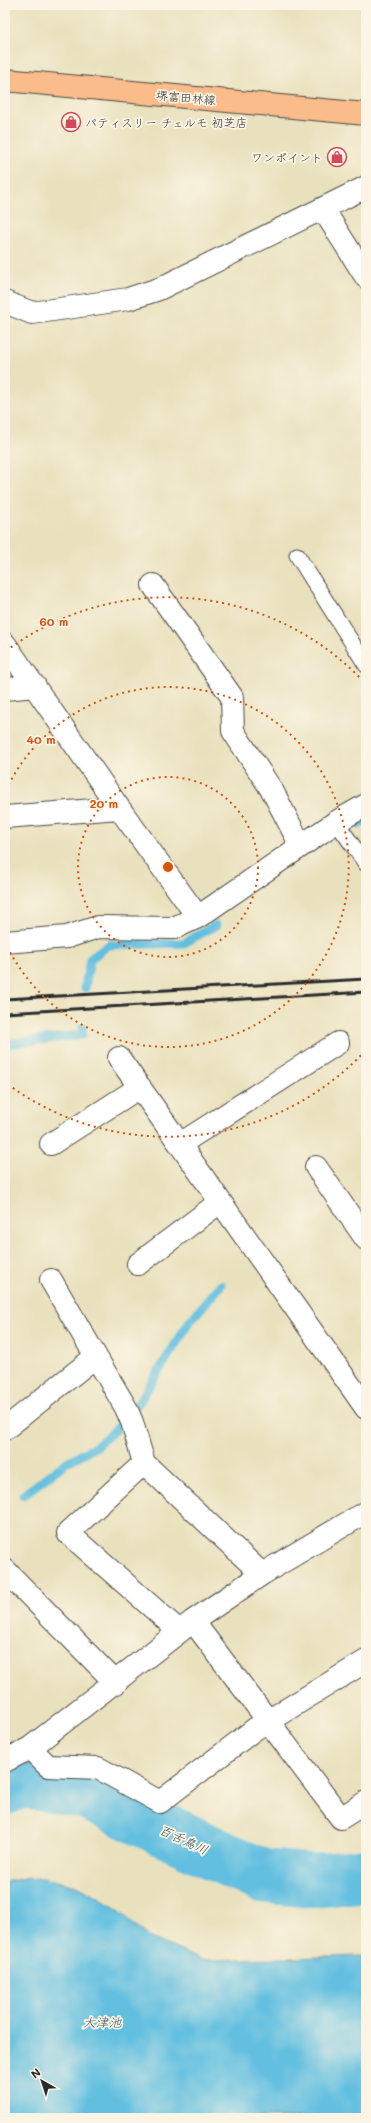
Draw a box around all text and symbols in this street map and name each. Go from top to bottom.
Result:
street label: 堺富田林線 [155,86,217,108]
shop icon: パティスリー チェルモ 初芝店 [60,111,82,133]
place label: パティスリー チェルモ 初芝店 [85,114,247,130]
shop icon: ワンポイント [326,146,348,168]
place label: ワンポイント [251,149,323,165]
text: 60 m [40,613,68,629]
text: 40 m [26,731,56,747]
text: 20 m [90,795,118,811]
centre of rings [161,860,175,874]
water label: 百舌鳥川 [157,1820,211,1858]
water label: 大津池 [82,2013,122,2030]
north arrow [22,2061,62,2101]
text: N [27,2064,43,2081]

